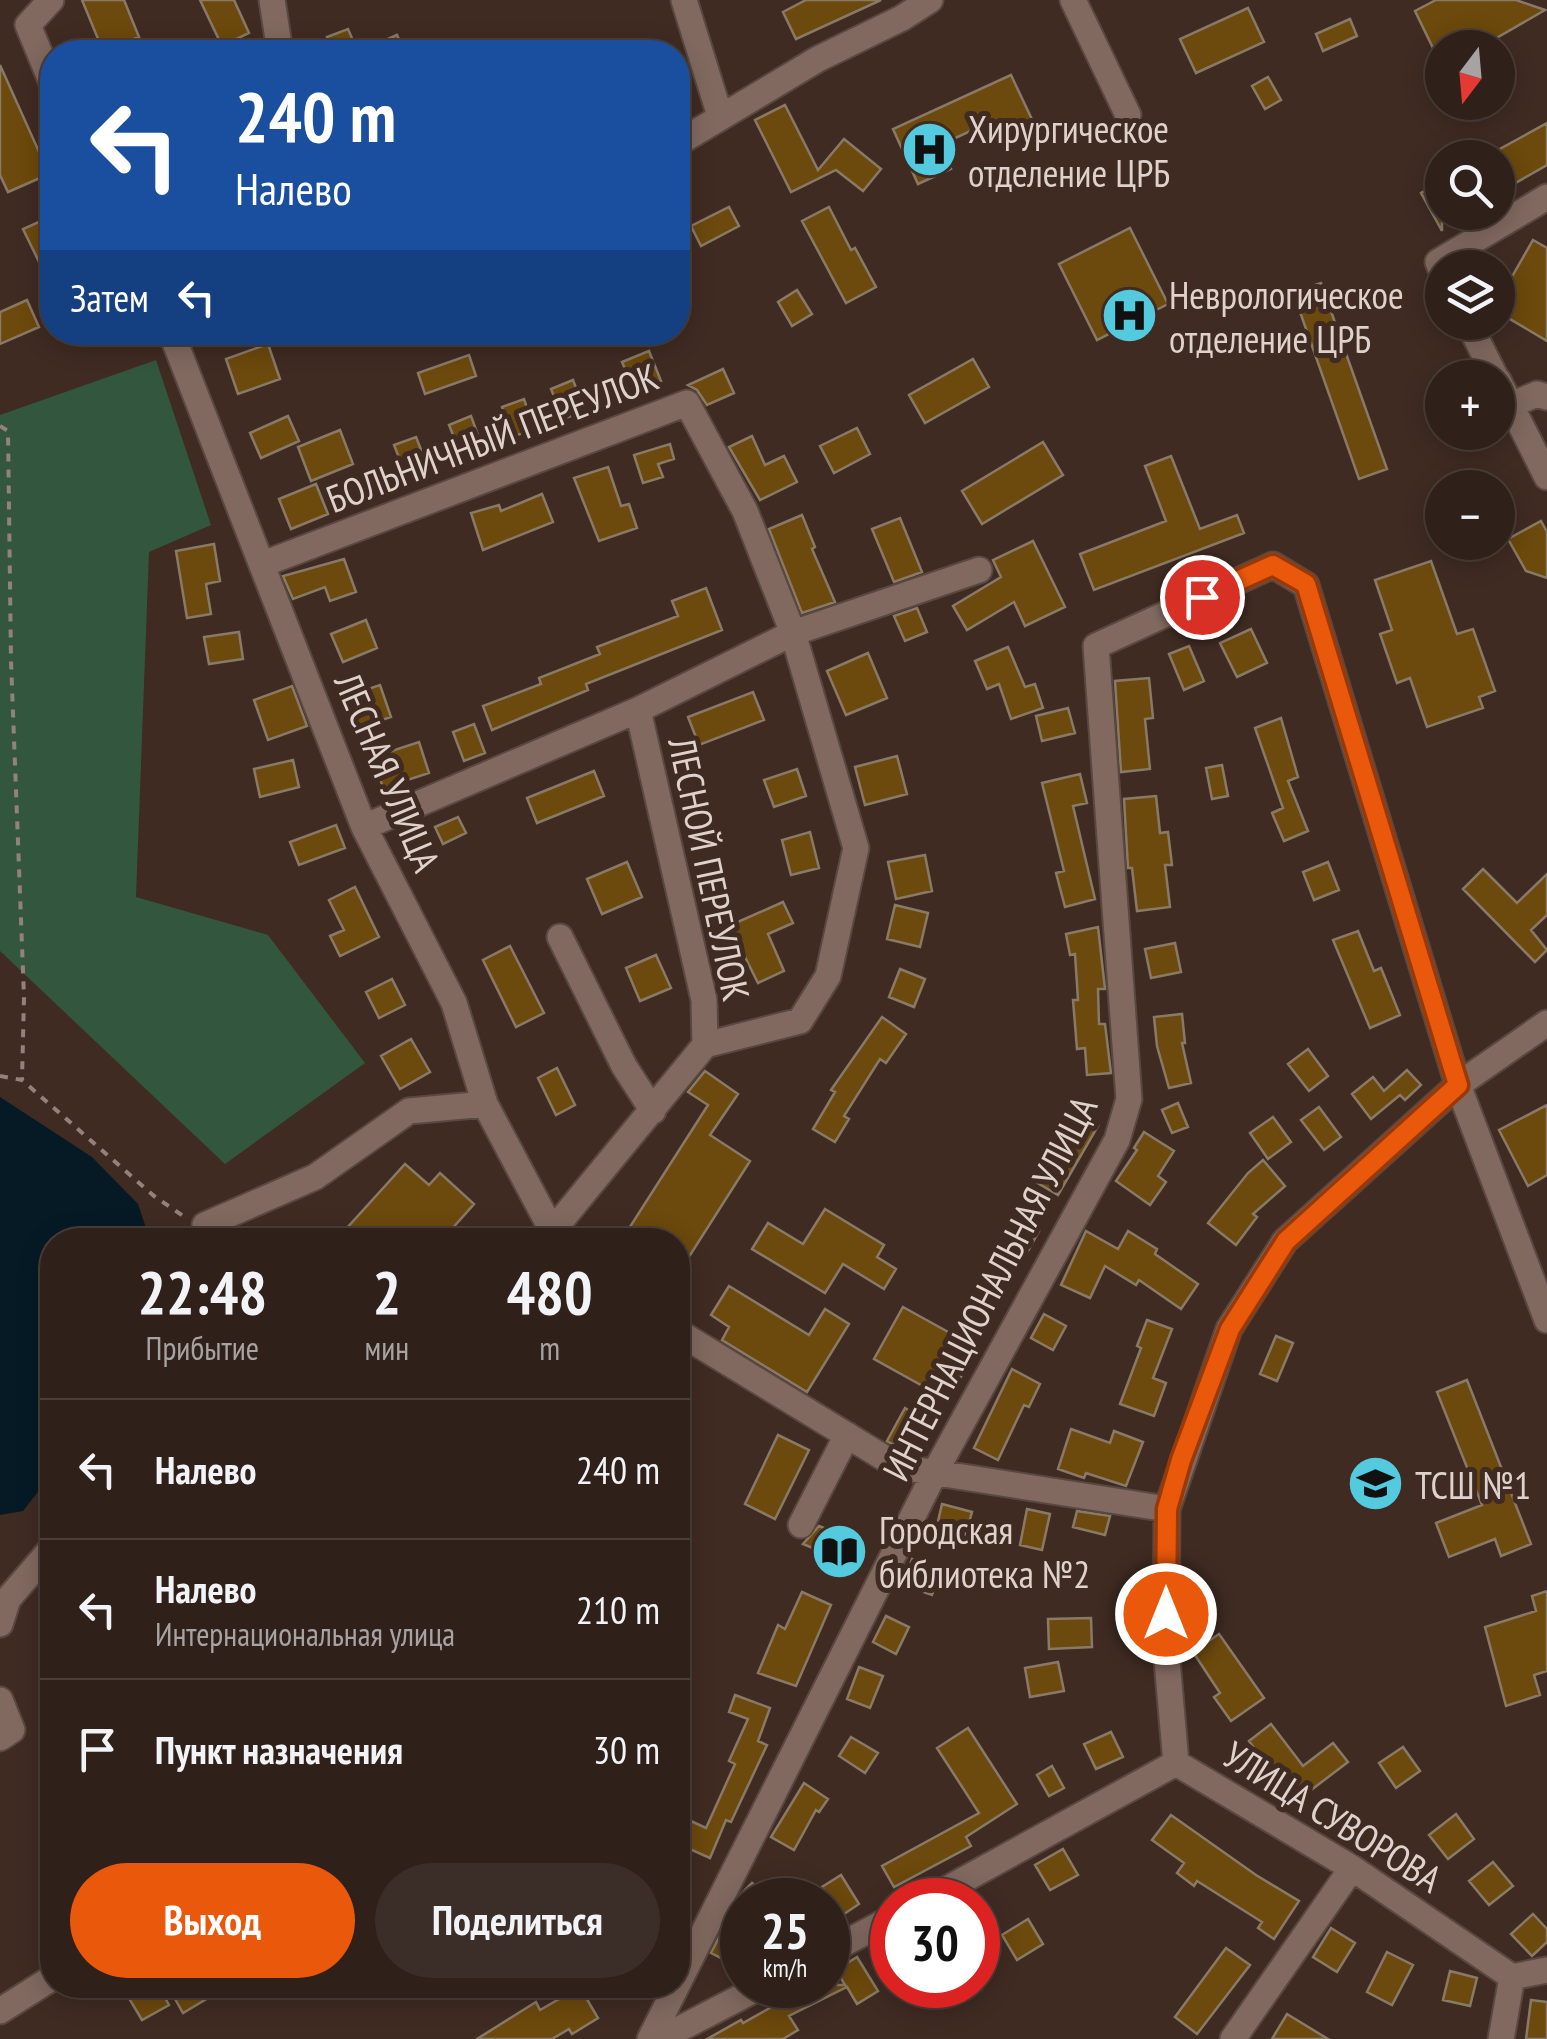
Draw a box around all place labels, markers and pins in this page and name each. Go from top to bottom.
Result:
place label: Хирургическое отделение ЦРБ [968,104,1170,197]
hospital icon: Хирургическое отделение ЦРБ [899,120,959,180]
place label: Неврологическое отделение ЦРБ [1169,270,1404,363]
hospital icon: Неврологическое отделение ЦРБ [1100,286,1160,346]
pin [1160,555,1245,640]
school or university icon: ТСШ №1 [1346,1454,1406,1514]
place label: ТСШ №1 [1415,1460,1531,1509]
place label: Городская библиотека №2 [879,1505,1090,1598]
library icon: Городская библиотека №2 [810,1521,870,1581]

